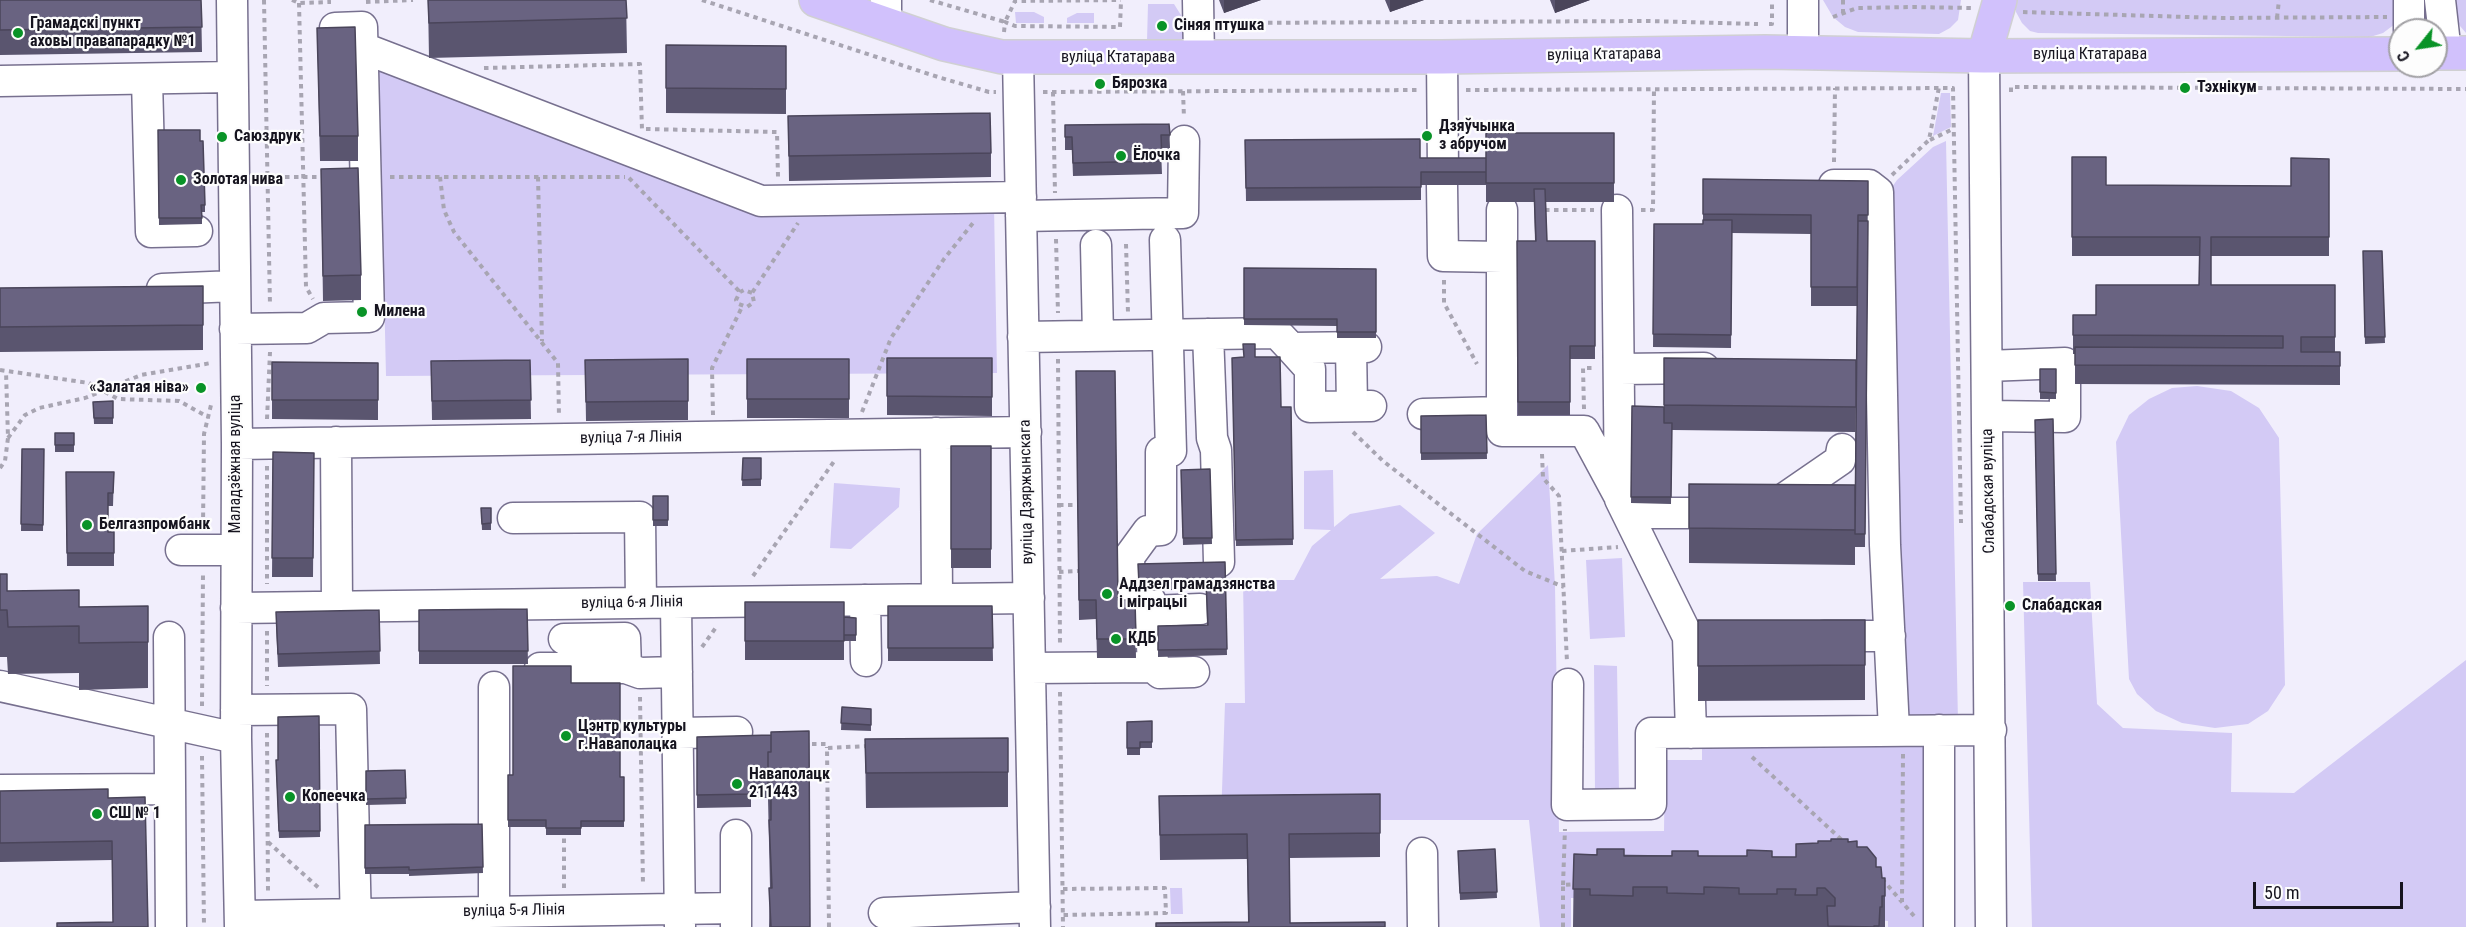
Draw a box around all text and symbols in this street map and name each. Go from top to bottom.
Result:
place label: Грамадскі пункт аховы правапарадку №1 [30,14,196,52]
place label: Сіняя птушка [1174,16,1264,36]
north arrow [2388,18,2448,78]
marker: Сіняя птушка [1155,19,1169,33]
marker: Грамадскі пункт аховы правапарадку №1 [11,26,25,40]
street label: вуліца Ктатарава [1547,44,1661,66]
street label: вуліца Ктатарава [2033,45,2147,65]
street label: вуліца Ктатарава [1061,48,1175,68]
text: С [2393,48,2414,65]
place label: Бярозка [1112,74,1167,94]
marker: Бярозка [1093,77,1107,91]
place label: Тэхнікум [2197,78,2257,98]
marker: Тэхнікум [2178,81,2192,95]
place label: Дзяўчынка з абручом [1439,117,1515,155]
place label: Саюздрук [234,127,301,147]
marker: Дзяўчынка з абручом [1420,129,1434,143]
marker: Саюздрук [215,130,229,144]
place label: Ёлочка [1133,146,1180,166]
marker: Ёлочка [1114,149,1128,163]
place label: Золотая нива [193,170,283,190]
marker: Золотая нива [174,173,188,187]
place label: Милена [374,302,425,322]
marker: Милена [355,305,369,319]
place label: «Залатая ніва» [89,378,189,398]
marker: «Залатая ніва» [194,381,208,395]
street label: Маладзёжная вуліца [226,395,246,533]
street label: вуліца Дзяржынскага [1016,419,1038,565]
street label: вуліца 7-я Лінія [580,428,682,448]
street label: Слабадская вуліца [1978,428,2000,554]
place label: Белгазпромбанк [99,515,210,535]
marker: Белгазпромбанк [80,518,94,532]
place label: Аддзел грамадзянства і міграцыі [1119,575,1275,613]
marker: Аддзел грамадзянства і міграцыі [1100,587,1114,601]
street label: вуліца 6-я Лінія [581,593,683,613]
place label: Слабадская [2022,596,2102,616]
marker: Слабадская [2003,599,2017,613]
place label: КДБ [1128,629,1156,649]
marker: КДБ [1109,632,1123,646]
place label: Цэнтр культуры г.Наваполацка [578,717,687,755]
marker: Цэнтр культуры г.Наваполацка [559,729,573,743]
place label: Наваполацк 211443 [749,765,830,803]
marker: Наваполацк 211443 [730,777,744,791]
place label: Копеечка [302,787,366,807]
marker: Копеечка [283,790,297,804]
place label: СШ № 1 [109,804,161,824]
marker: СШ № 1 [90,807,104,821]
scale bar [2256,870,2406,908]
text: 50 m [2264,882,2299,903]
street label: вуліца 5-я Лінія [463,901,565,921]

